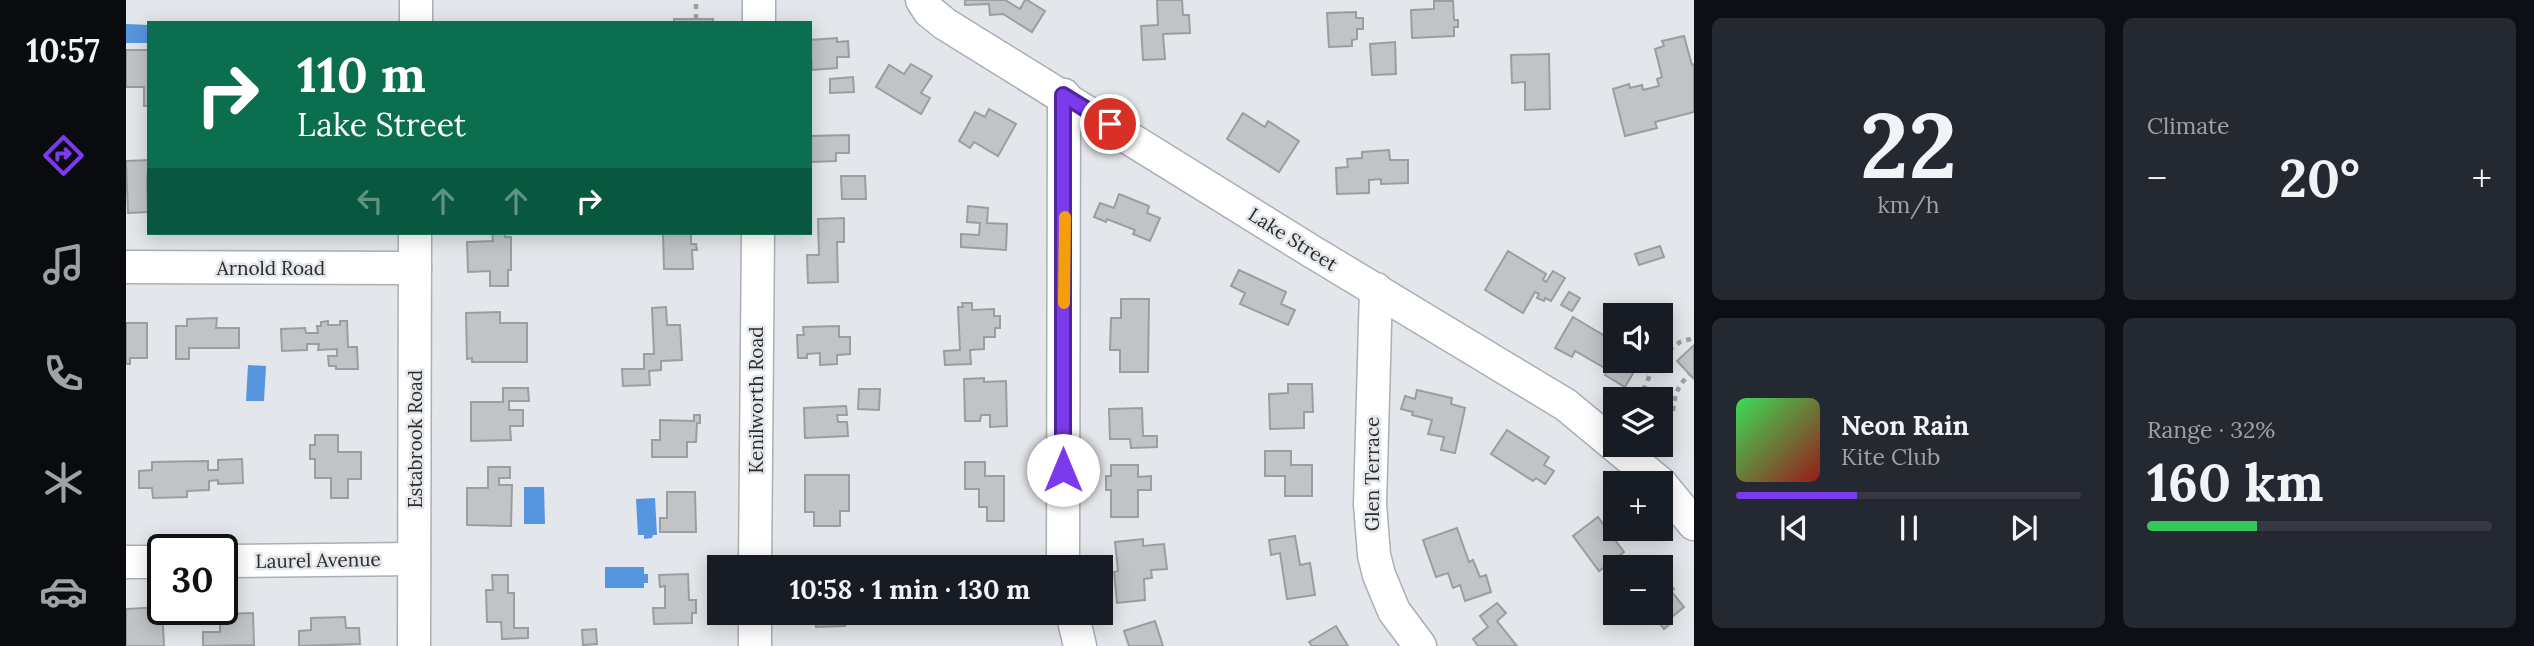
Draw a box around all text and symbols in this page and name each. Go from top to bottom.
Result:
text: 10:57 [26,30,100,71]
text: 110 m [297,43,426,105]
icon: right [182,49,273,140]
text: 22 [1860,86,1957,203]
pin [1080,94,1140,154]
text: Lake Street [297,104,466,145]
icon: arrive [1091,105,1129,143]
text: Climate [2147,111,2229,140]
icon: directions [39,131,88,180]
text: 20° [2279,145,2360,211]
text: − [2147,154,2167,202]
text: + [2472,154,2492,202]
icon: left [351,182,389,220]
icon: ahead [424,182,462,220]
icon: ahead [497,182,535,220]
icon: right [570,182,608,220]
text: km/h [1877,190,1940,219]
street label: Lake Street [1244,202,1342,276]
icon: music [39,240,88,289]
street label: Arnold Road [216,256,325,280]
map controls [1603,303,1673,625]
button: sound [1603,303,1673,373]
street label: Kenilworth Road [744,326,768,474]
icon: phone [39,349,88,398]
street label: Estabrook Road [403,370,427,508]
button: layers [1603,387,1673,457]
text: Neon Rain [1841,409,1969,442]
text: Range · 32% [2147,415,2275,444]
street label: Glen Terrace [1360,417,1384,531]
position arrow [1026,433,1100,507]
text: Kite Club [1841,442,1940,471]
text: 160 km [2147,449,2324,515]
icon: climate [39,458,88,507]
button: + [1603,471,1673,541]
icon: previous [1775,509,1813,547]
icon: pause [1890,509,1928,547]
icon: next [2005,509,2043,547]
speed limit sign: 30 [147,534,238,625]
street label: Laurel Avenue [255,547,381,573]
button: − [1603,555,1673,625]
icon: car [39,567,88,616]
text: 10:58 · 1 min · 130 m [790,573,1030,606]

